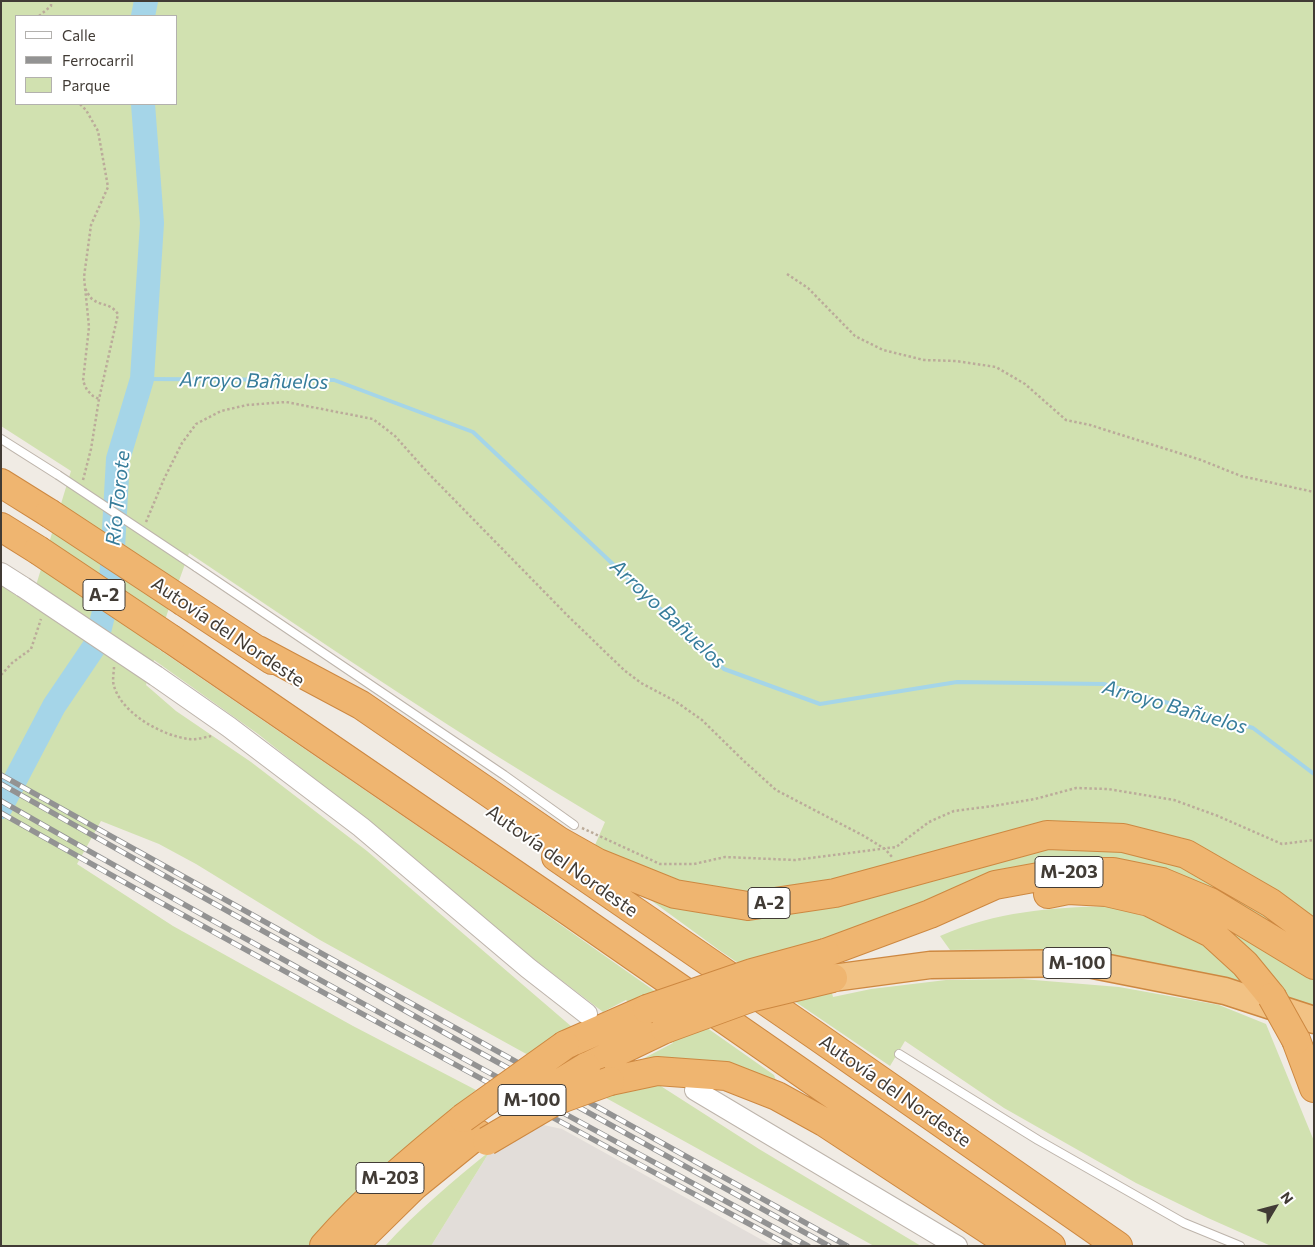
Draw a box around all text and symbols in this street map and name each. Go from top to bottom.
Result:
legend [15,15,178,105]
text: Calle [62,26,96,44]
text: Ferrocarril [62,51,134,69]
text: Parque [62,76,110,94]
water label: Arroyo Bañuelos [179,368,329,394]
water label: Río Torote [101,449,135,547]
water label: Arroyo Bañuelos [605,554,731,674]
street label: Autovía del Nordeste [147,572,309,692]
road number: A-2 [83,580,125,610]
water label: Arroyo Bañuelos [1100,675,1250,739]
street label: Autovía del Nordeste [482,800,642,922]
road number: M-203 [1035,856,1103,888]
road number: A-2 [748,888,790,918]
road number: M-100 [1043,948,1111,978]
street label: Autovía del Nordeste [815,1030,975,1152]
road number: M-100 [498,1084,566,1116]
road number: M-203 [356,1162,424,1194]
north arrow [1250,1182,1300,1232]
text: N [1277,1188,1297,1207]

